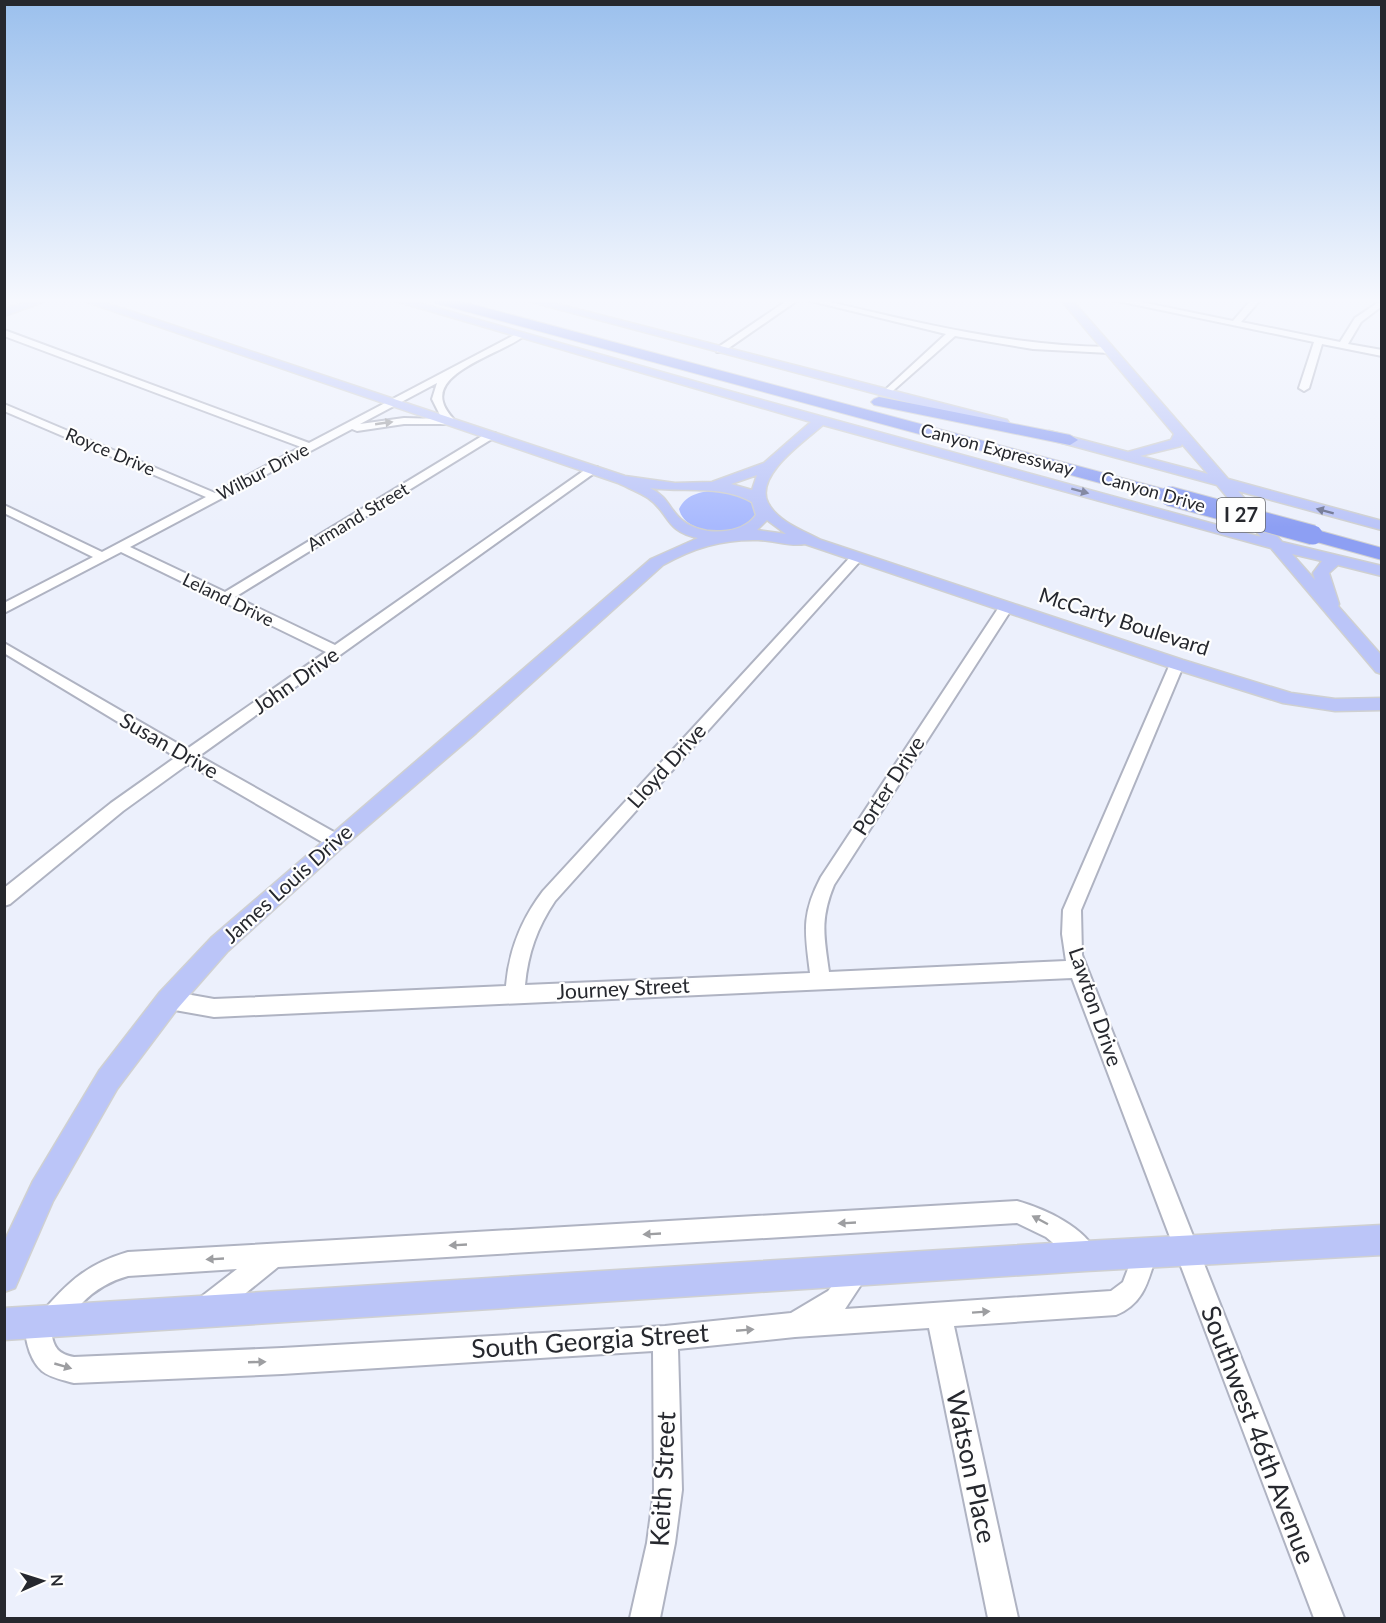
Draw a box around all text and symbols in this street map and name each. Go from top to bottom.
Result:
street label: Canyon Expressway [918,418,1077,480]
one-way arrow [375,419,394,428]
street label: Royce Drive [62,422,158,480]
street label: Wilbur Drive [213,438,312,505]
street label: Canyon Drive [1099,466,1208,516]
street label: Armand Street [303,477,413,555]
one-way arrow [1071,486,1089,496]
road number: I 27 [1217,498,1265,532]
one-way arrow [1316,505,1334,515]
street label: Leland Drive [179,568,278,631]
street label: McCarty Boulevard [1036,581,1213,660]
street label: John Drive [247,641,343,718]
street label: Susan Drive [116,706,223,783]
street label: Lloyd Drive [621,718,710,812]
street label: Porter Drive [847,731,929,839]
street label: James Louis Drive [217,818,357,947]
street label: Lawton Drive [1064,944,1128,1069]
street label: Journey Street [556,972,691,1003]
one-way arrow [1031,1215,1048,1225]
one-way arrow [837,1218,856,1227]
one-way arrow [643,1229,662,1239]
one-way arrow [448,1241,467,1250]
one-way arrow [206,1254,225,1263]
street label: Southwest 46th Avenue [1195,1301,1323,1568]
one-way arrow [972,1308,991,1317]
street label: South Georgia Street [470,1316,710,1364]
one-way arrow [735,1325,754,1335]
one-way arrow [247,1358,266,1367]
one-way arrow [54,1362,72,1372]
street label: Watson Place [940,1388,1004,1546]
street label: Keith Street [642,1410,682,1547]
north arrow [12,1551,72,1611]
text: N [48,1574,67,1587]

